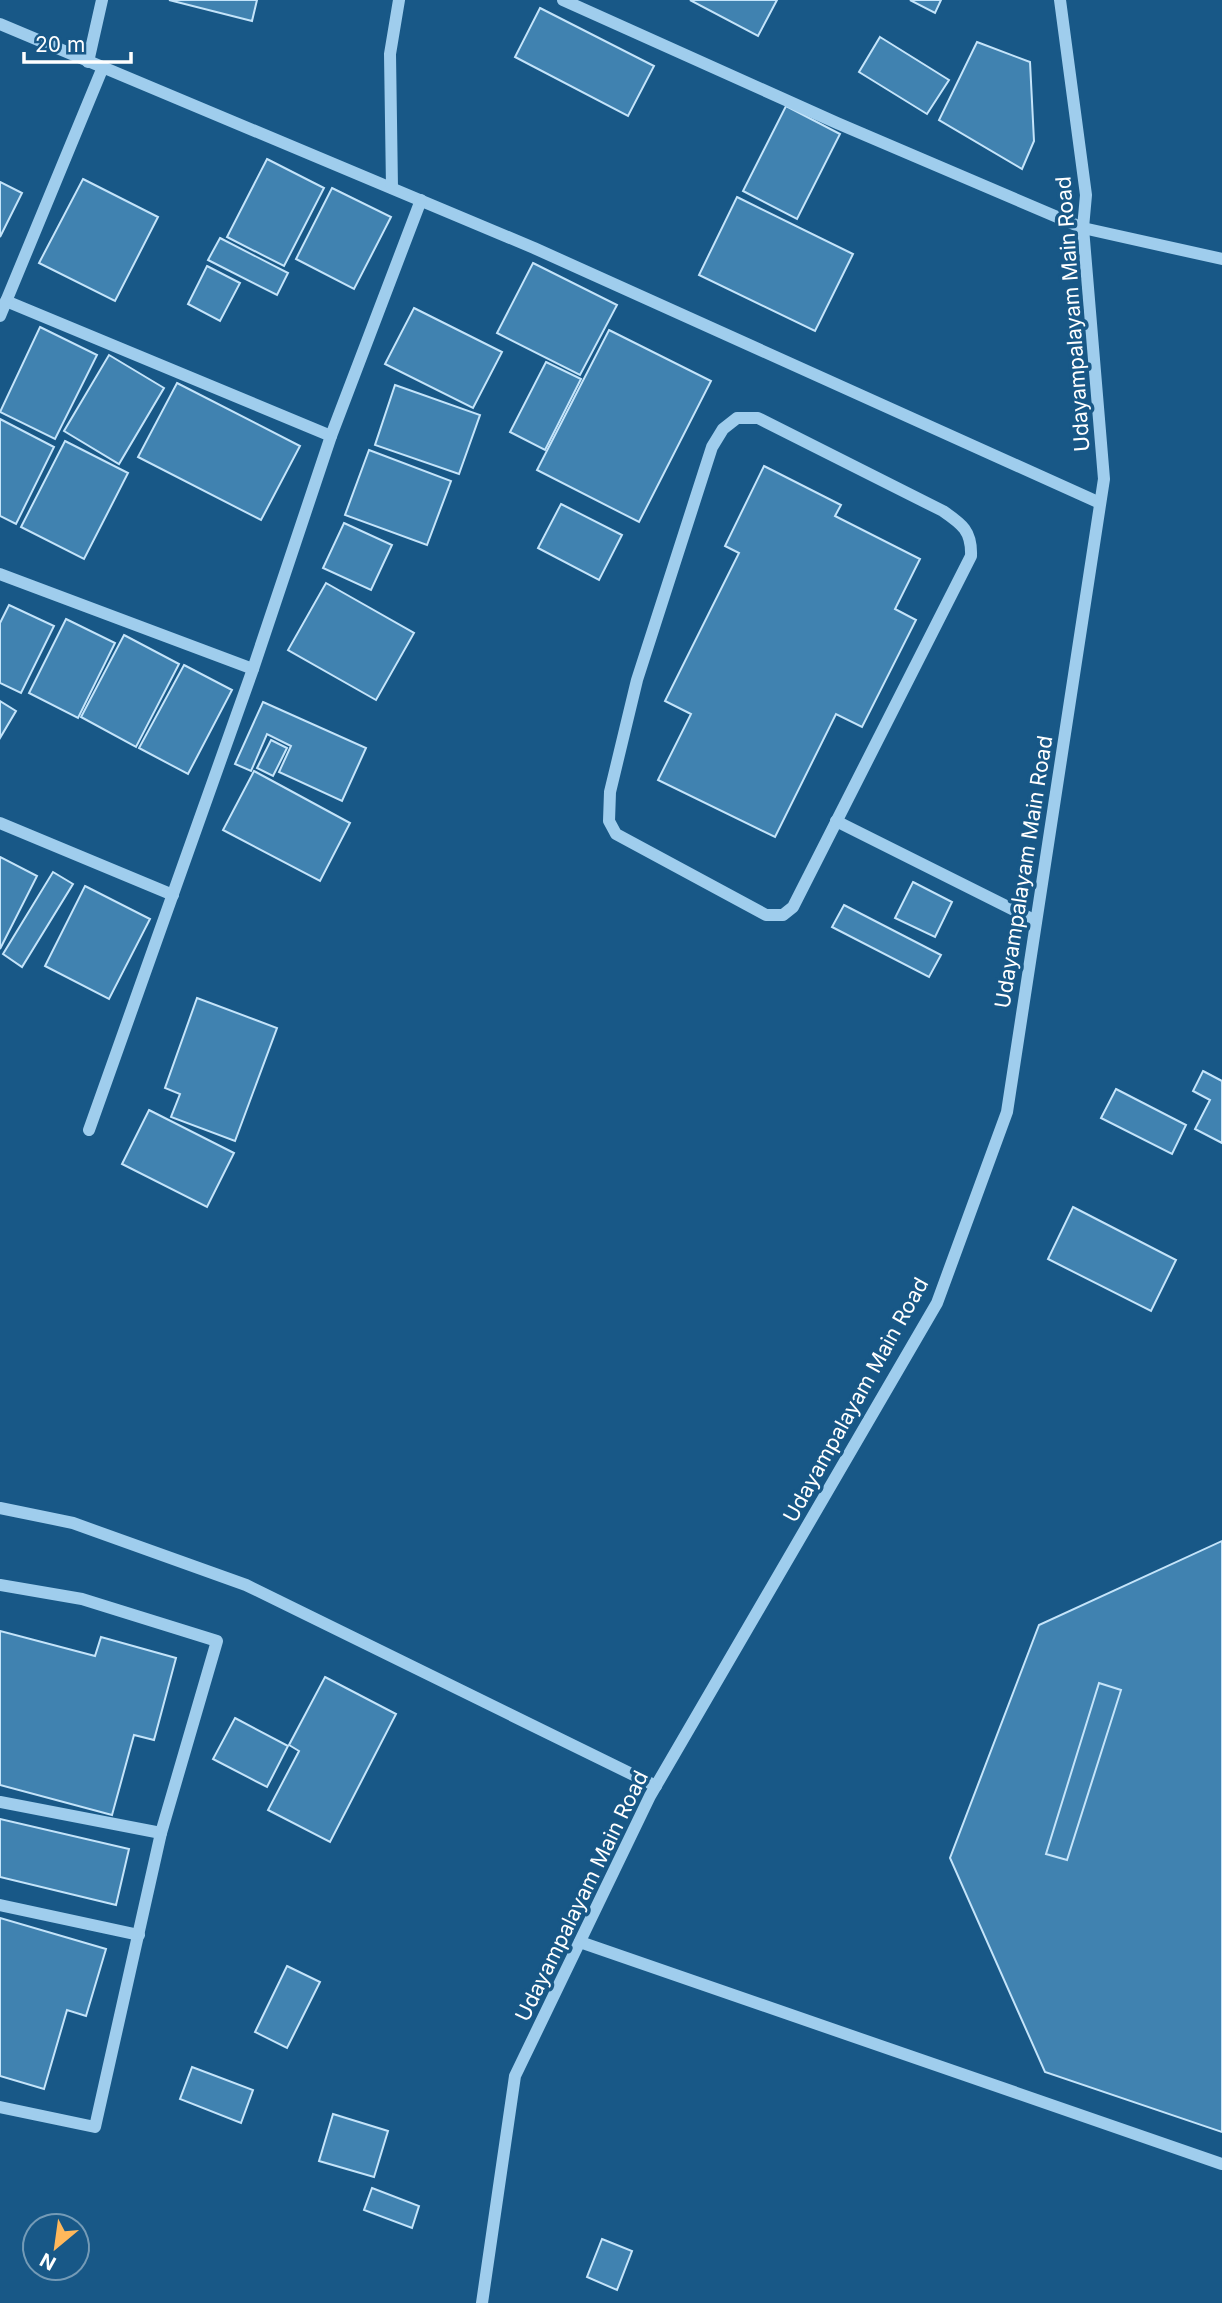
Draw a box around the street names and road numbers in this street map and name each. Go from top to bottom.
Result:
street label: Udayampalayam Main Road [1050,176,1095,453]
street label: Udayampalayam Main Road [990,734,1057,1010]
street label: Udayampalayam Main Road [778,1273,933,1526]
street label: Udayampalayam Main Road [510,1766,653,2025]

